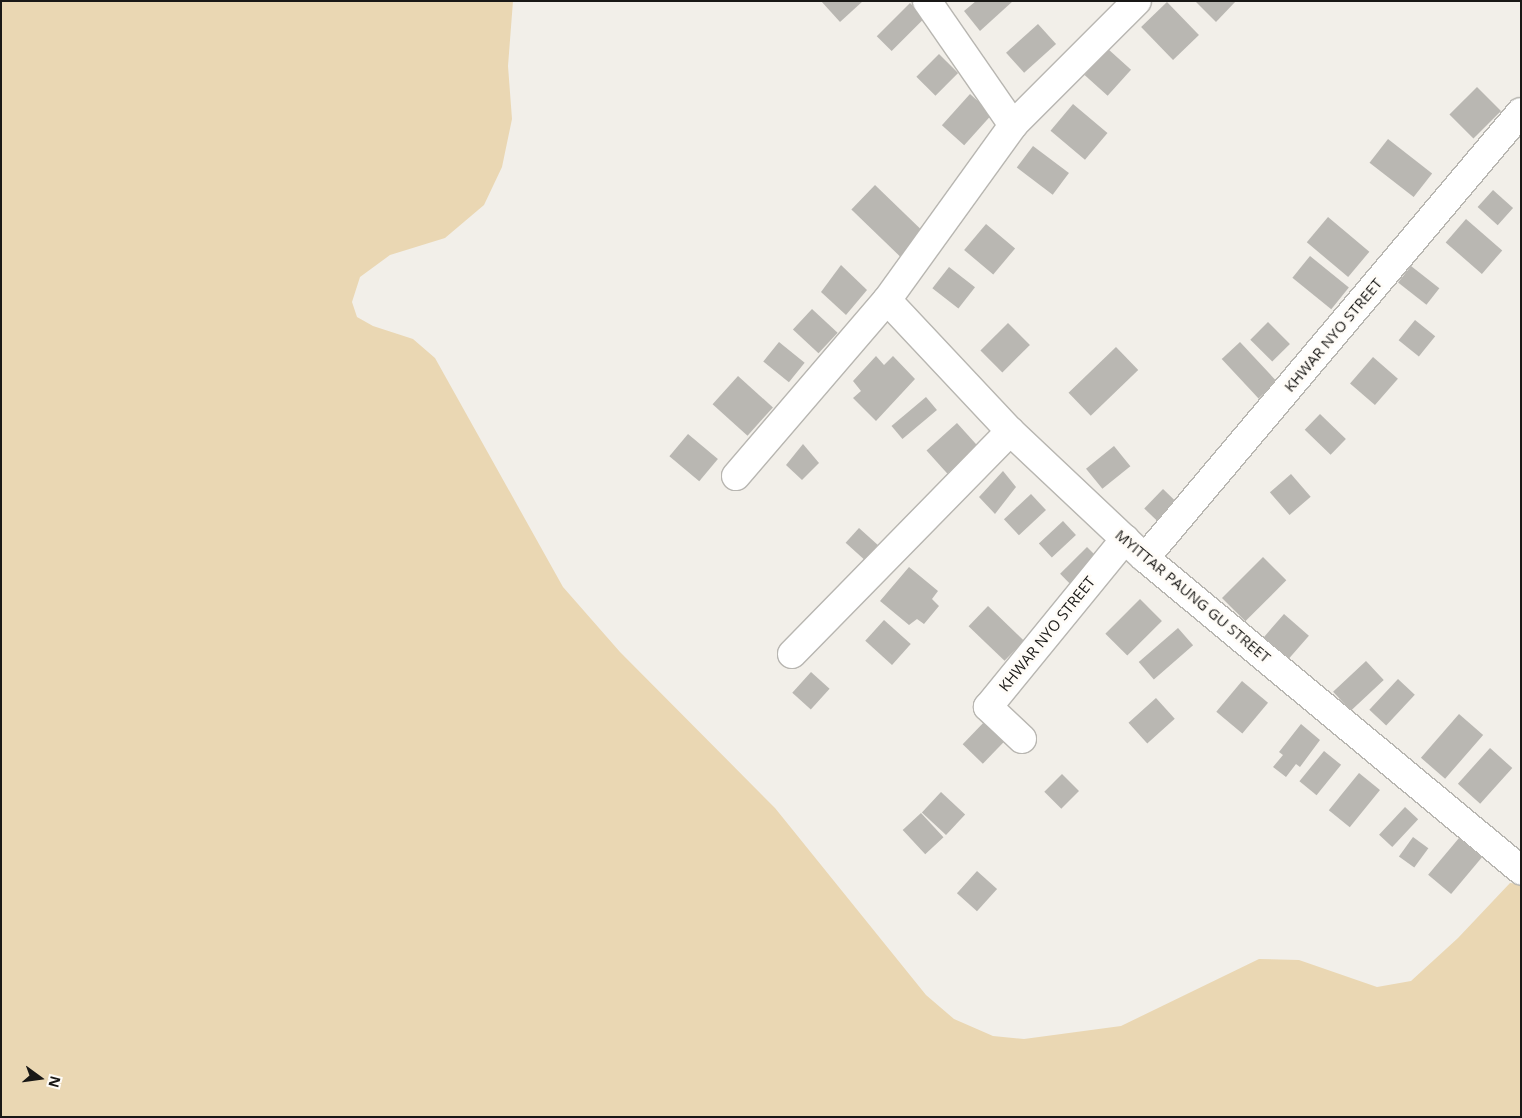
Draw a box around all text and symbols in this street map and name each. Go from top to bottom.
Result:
street label: KHWAR NYO STREET [1280,275,1386,395]
street label: MYITTAR PAUNG GU STREET [1112,526,1274,666]
street label: KHWAR NYO STREET [995,573,1099,695]
north arrow [15,1053,65,1103]
text: N [44,1074,66,1090]

